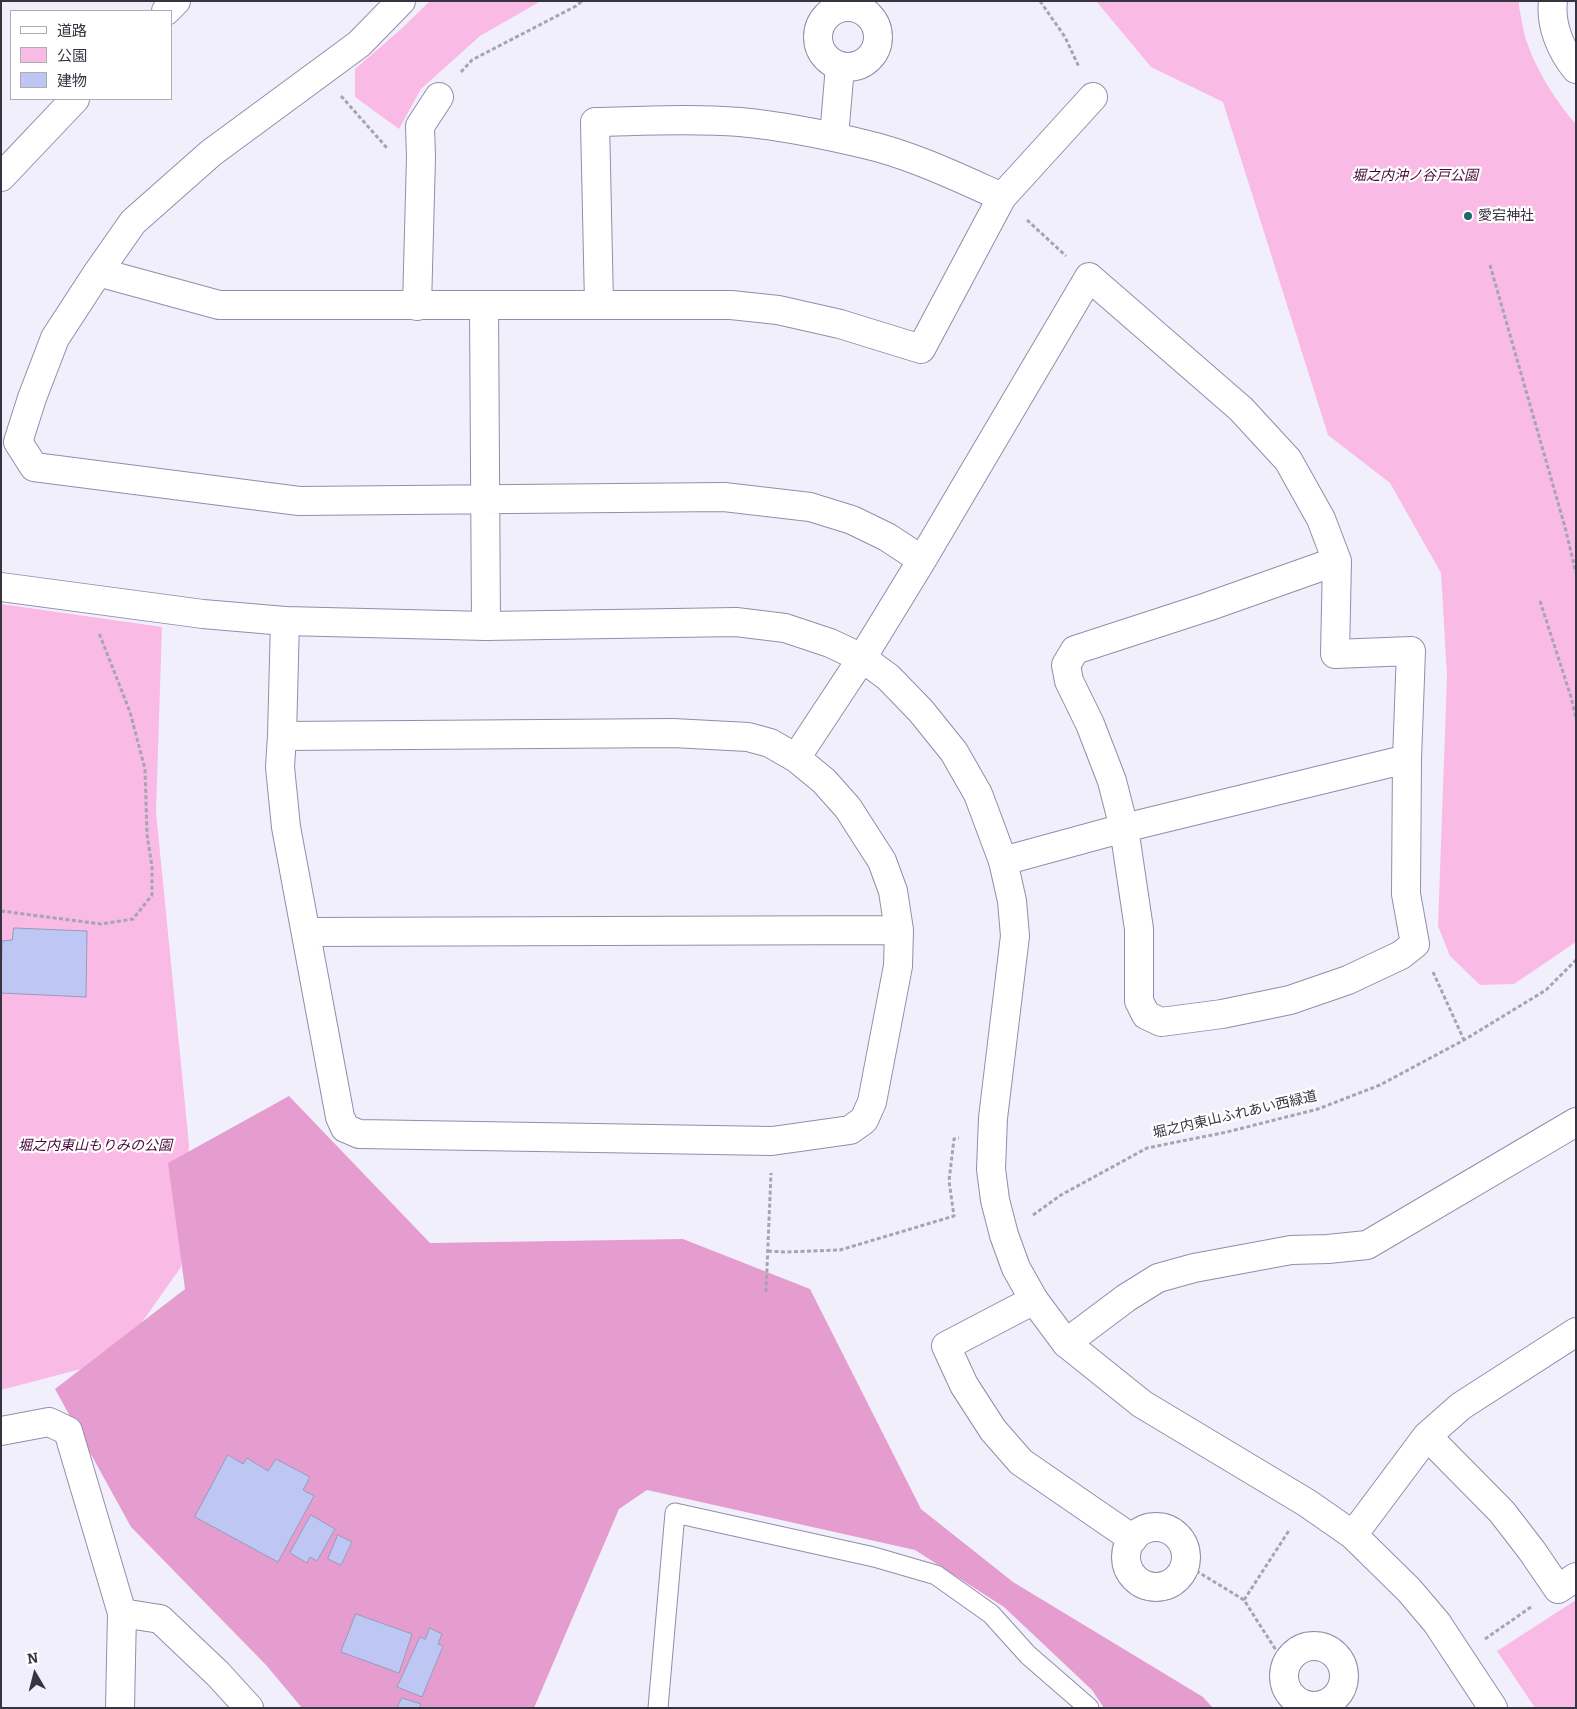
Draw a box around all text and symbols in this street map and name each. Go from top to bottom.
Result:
legend [10,10,172,100]
text: 道路 [57,22,87,40]
text: 公園 [57,47,87,65]
text: 建物 [57,72,87,90]
park label: 堀之内沖ノ谷戸公園 [1352,168,1478,184]
place label: 愛宕神社 [1478,208,1534,224]
marker: 愛宕神社 [1462,210,1474,222]
street label: 堀之内東山ふれあい西緑道 [1151,1088,1319,1142]
park label: 堀之内東山もりみの公園 [18,1138,172,1154]
north arrow [10,1649,60,1699]
text: N [26,1649,39,1668]

